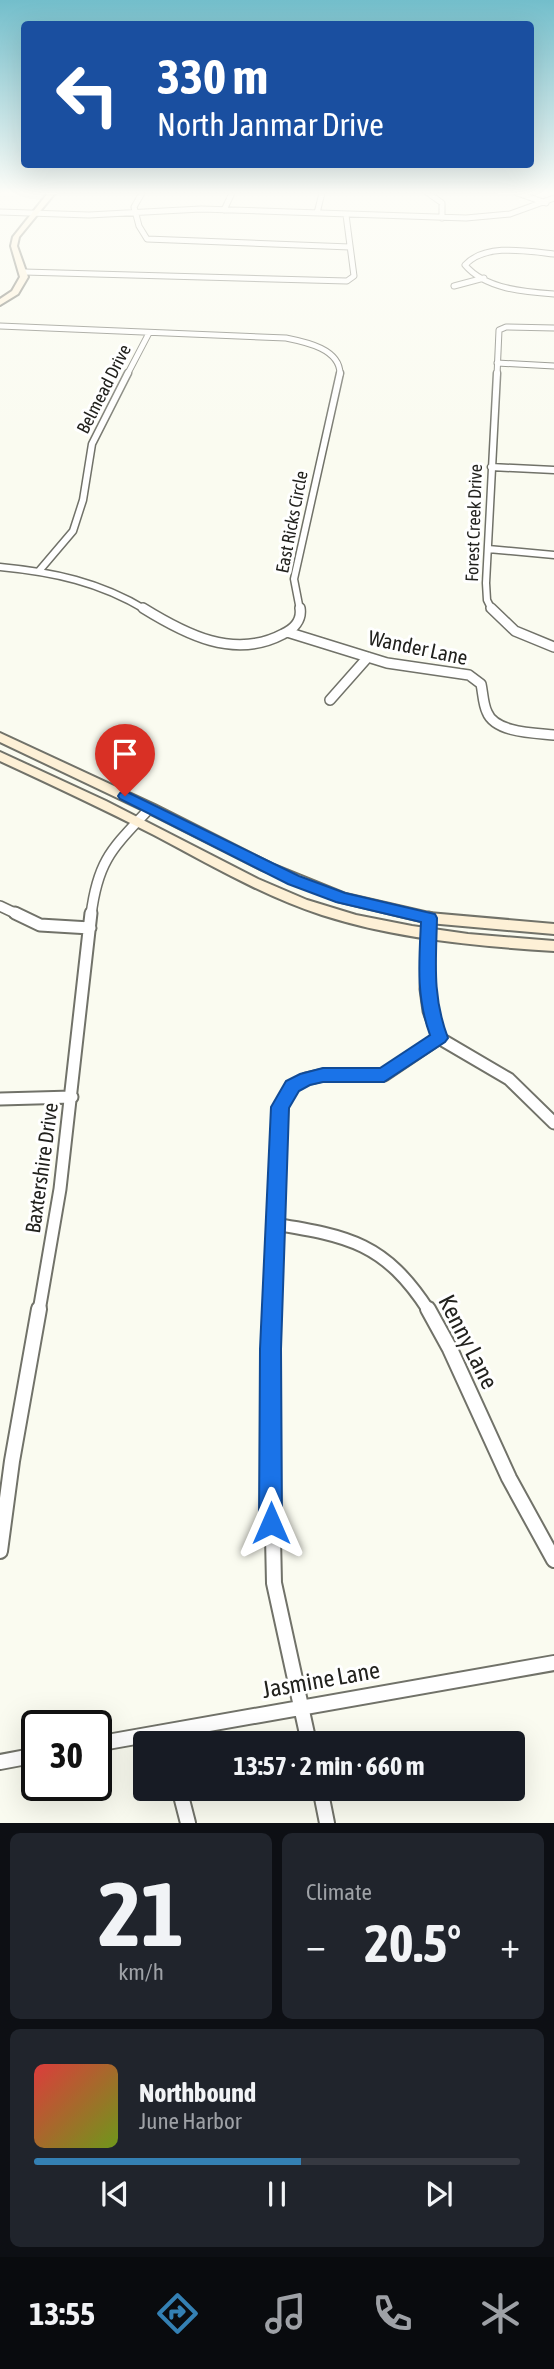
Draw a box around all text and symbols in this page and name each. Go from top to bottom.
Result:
text: 330 m [157,48,268,104]
icon: left [42,49,133,140]
text: North Janmar Drive [157,106,384,143]
street label: Belmead Drive [72,341,135,437]
street label: Forest Creek Drive [461,464,486,582]
street label: East Ricks Circle [271,469,312,575]
street label: Wander Lane [366,625,470,669]
pin [95,724,155,796]
icon: arrive [106,735,144,773]
street label: Baxtershire Drive [20,1101,62,1235]
street label: Kenny Lane [433,1290,504,1393]
position arrow [234,1486,308,1560]
street label: Jasmine Lane [260,1656,382,1703]
speed limit sign: 30 [21,1710,112,1801]
text: 13:57 · 2 min · 660 m [234,1751,424,1781]
text: 21 [98,1861,184,1965]
text: Climate [306,1879,372,1905]
text: 20.5° [365,1913,461,1973]
text: − [306,1923,326,1966]
text: + [500,1923,520,1966]
text: km/h [118,1959,164,1985]
text: Northbound [139,2078,256,2108]
text: June Harbor [139,2108,242,2134]
icon: previous [96,2175,134,2213]
icon: pause [258,2175,296,2213]
icon: next [420,2175,458,2213]
icon: directions [153,2289,202,2338]
icon: music [261,2289,310,2338]
icon: phone [368,2289,417,2338]
icon: climate [476,2289,525,2338]
text: 13:55 [29,2295,95,2332]

